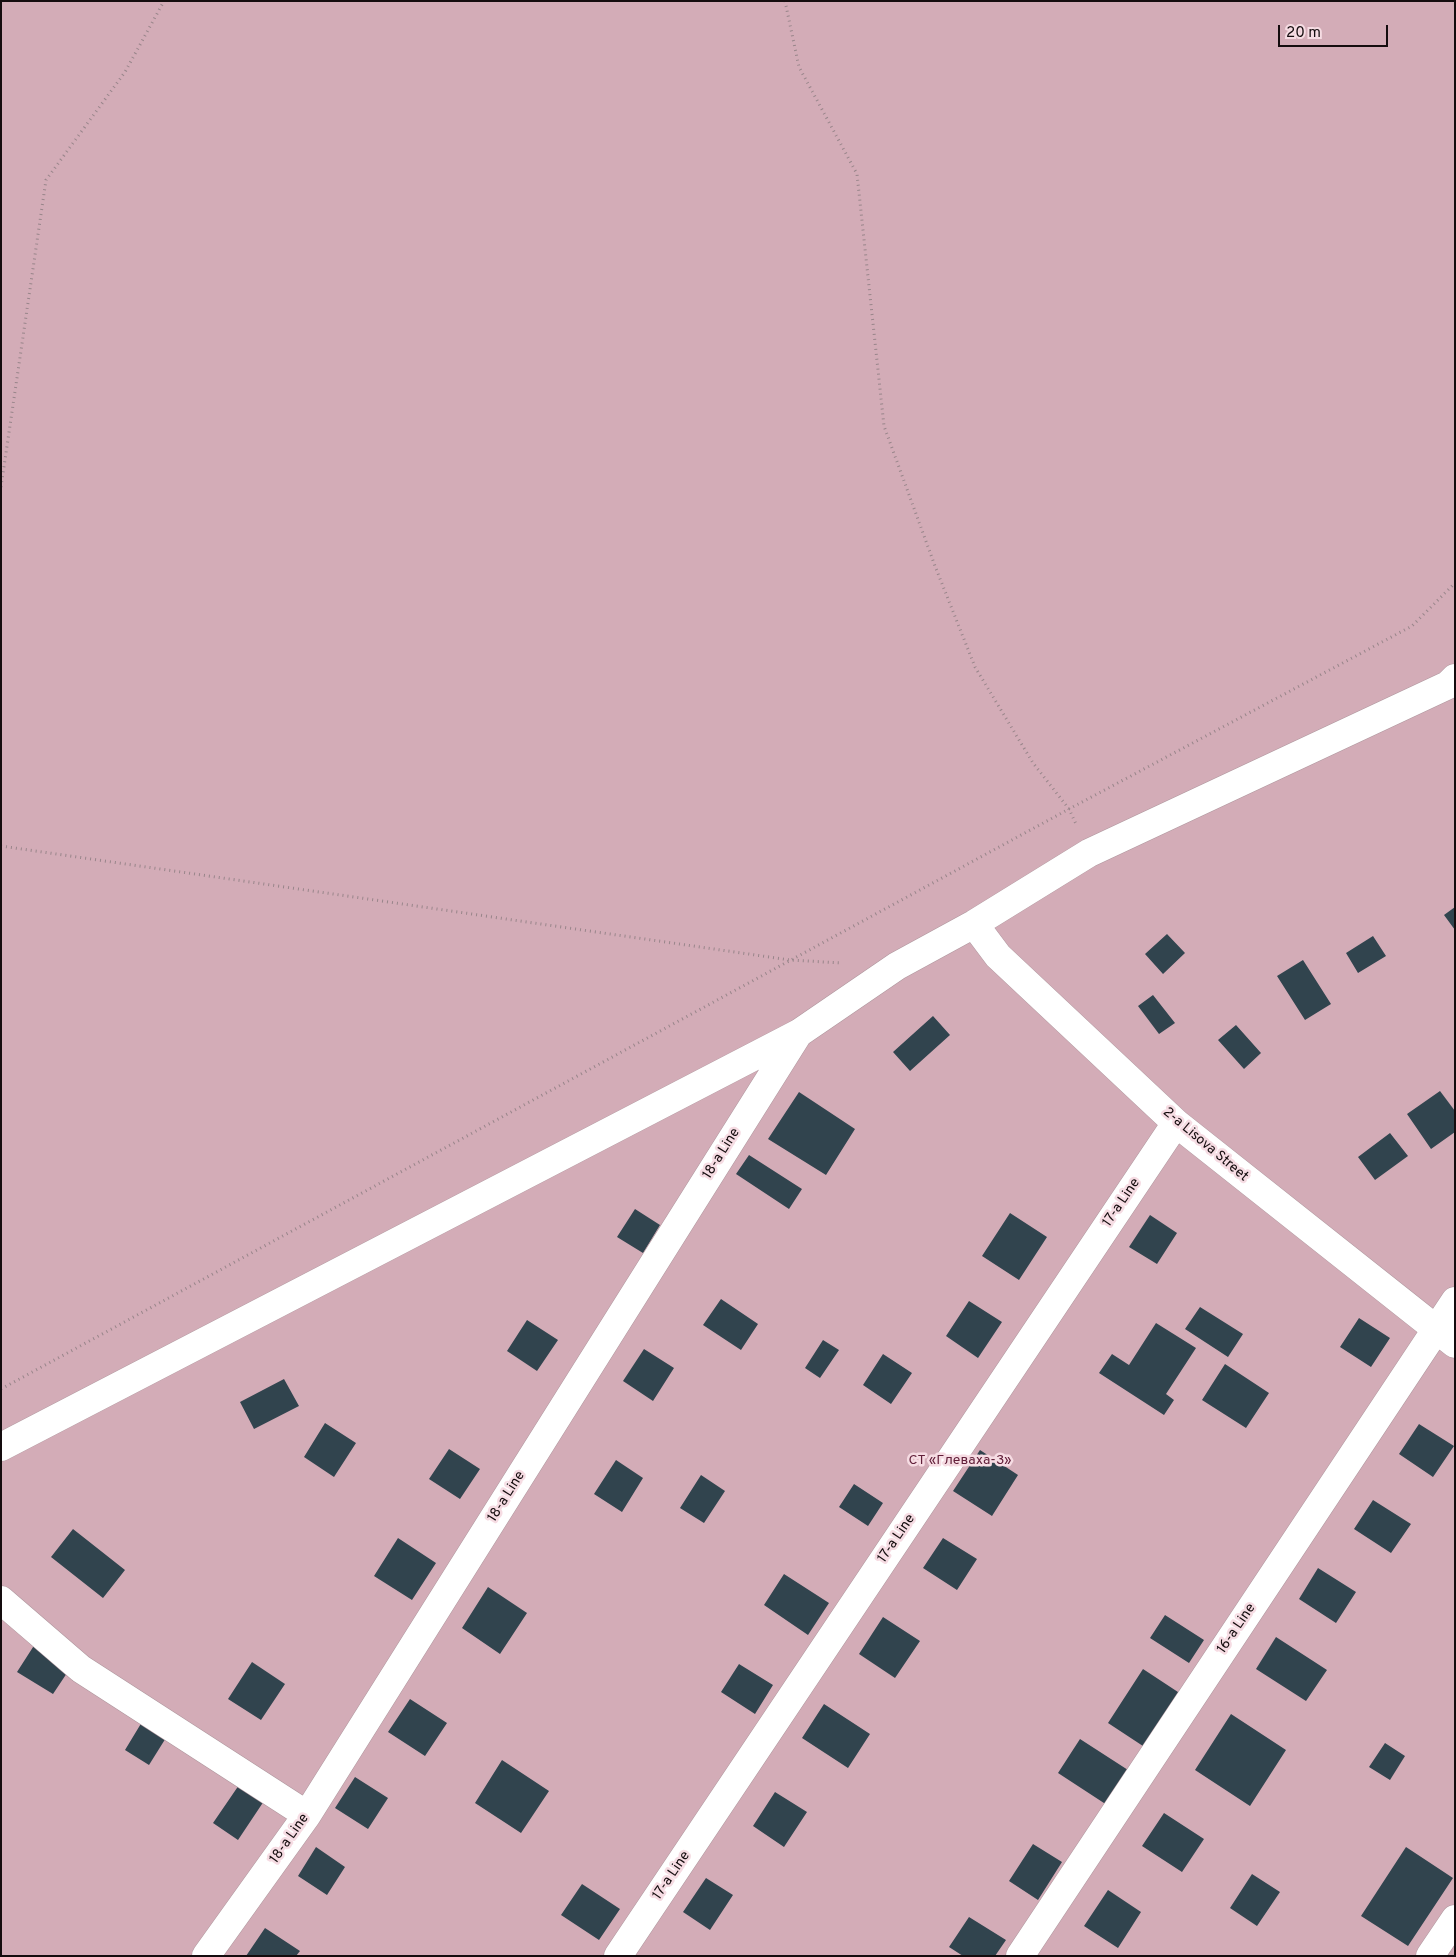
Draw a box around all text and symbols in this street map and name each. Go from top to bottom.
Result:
scale bar [1281,15,1391,47]
text: 20 m [1286,24,1321,43]
street label: 2-a Lisova Street [1159,1104,1251,1186]
street label: 18-a Line [700,1125,744,1183]
street label: 17-a Line [1100,1175,1144,1231]
park label: СТ «Глеваха-3» [908,1453,1012,1469]
street label: 18-a Line [485,1468,529,1526]
street label: 17-a Line [875,1511,919,1567]
street label: 16-a Line [1214,1601,1260,1657]
street label: 18-a Line [267,1811,313,1867]
street label: 17-a Line [650,1848,694,1904]

